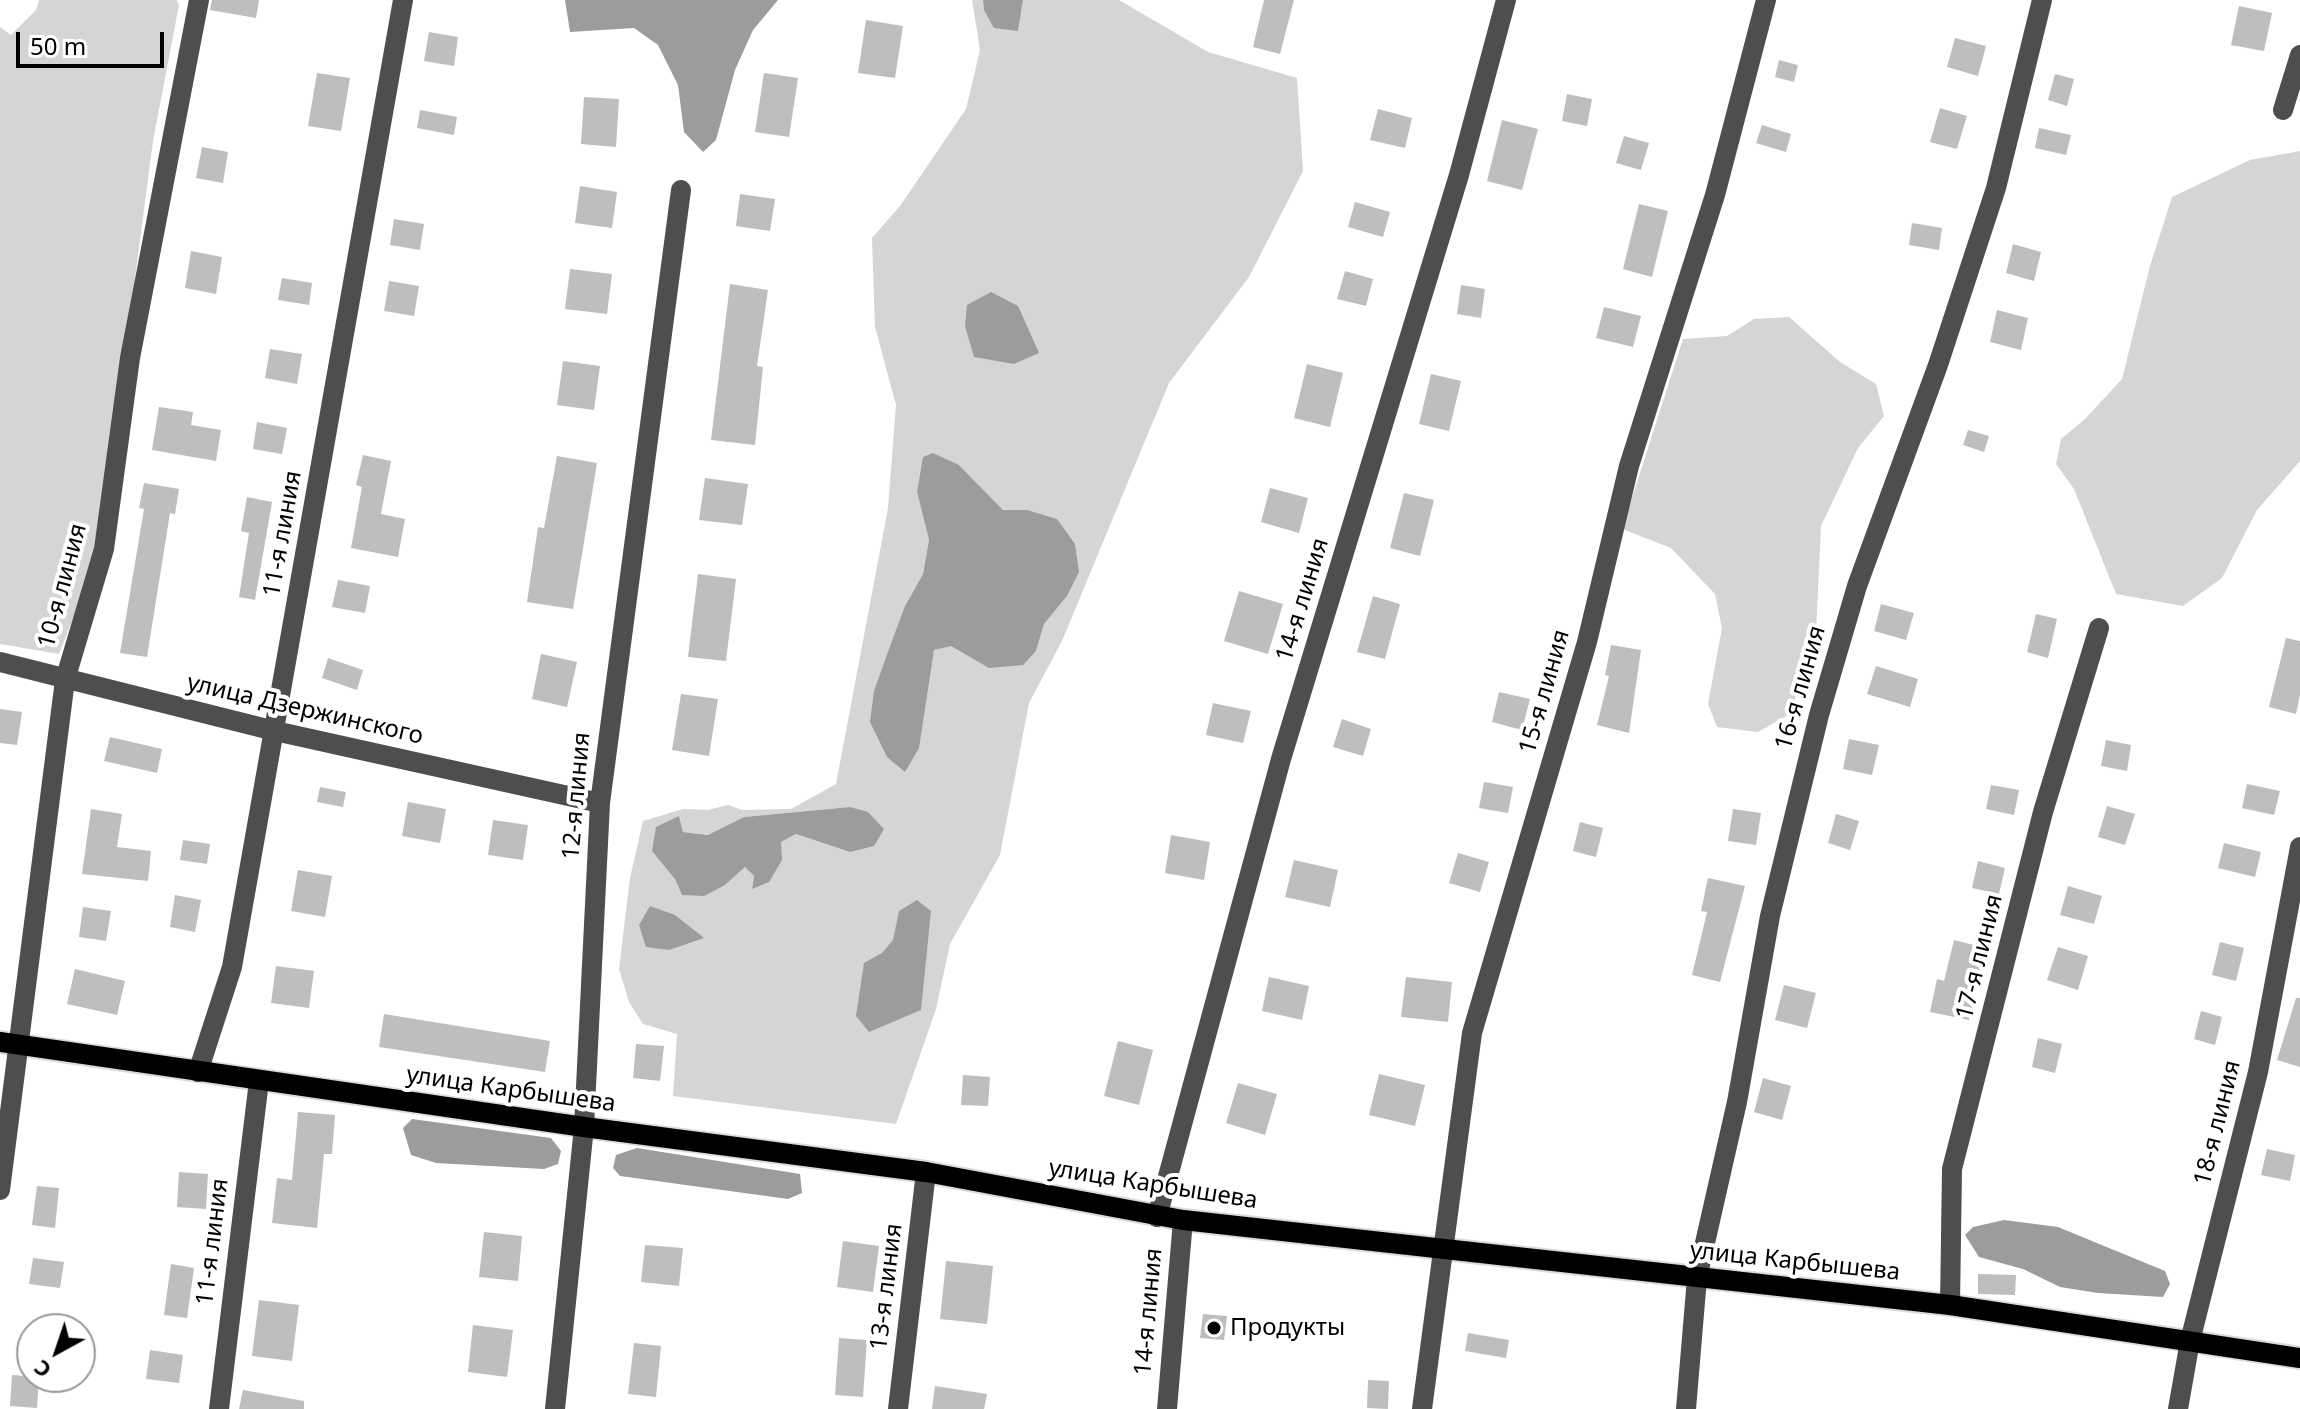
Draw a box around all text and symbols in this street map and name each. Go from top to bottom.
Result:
scale bar [20,16,168,66]
text: 50 m [30,29,86,62]
street label: 11-я линия [258,469,308,599]
street label: 10-я линия [33,521,93,651]
street label: 14-я линия [1271,535,1335,665]
street label: 16-я линия [1770,623,1832,753]
street label: 15-я линия [1514,627,1576,757]
street label: улица Дзержинского [184,669,426,751]
street label: 12-я линия [557,731,597,861]
street label: 17-я линия [1951,892,2009,1022]
street label: 18-я линия [2189,1058,2247,1188]
street label: улица Карбышева [404,1061,618,1119]
street label: улица Карбышева [1047,1154,1259,1216]
street label: 11-я линия [191,1177,235,1307]
street label: 13-я линия [865,1222,909,1352]
street label: улица Карбышева [1689,1237,1901,1287]
street label: 14-я линия [1129,1247,1169,1377]
north arrow [16,1313,96,1393]
place label: Продукты [1230,1314,1345,1342]
marker: Продукты [1205,1319,1223,1337]
text: С [27,1354,57,1386]

